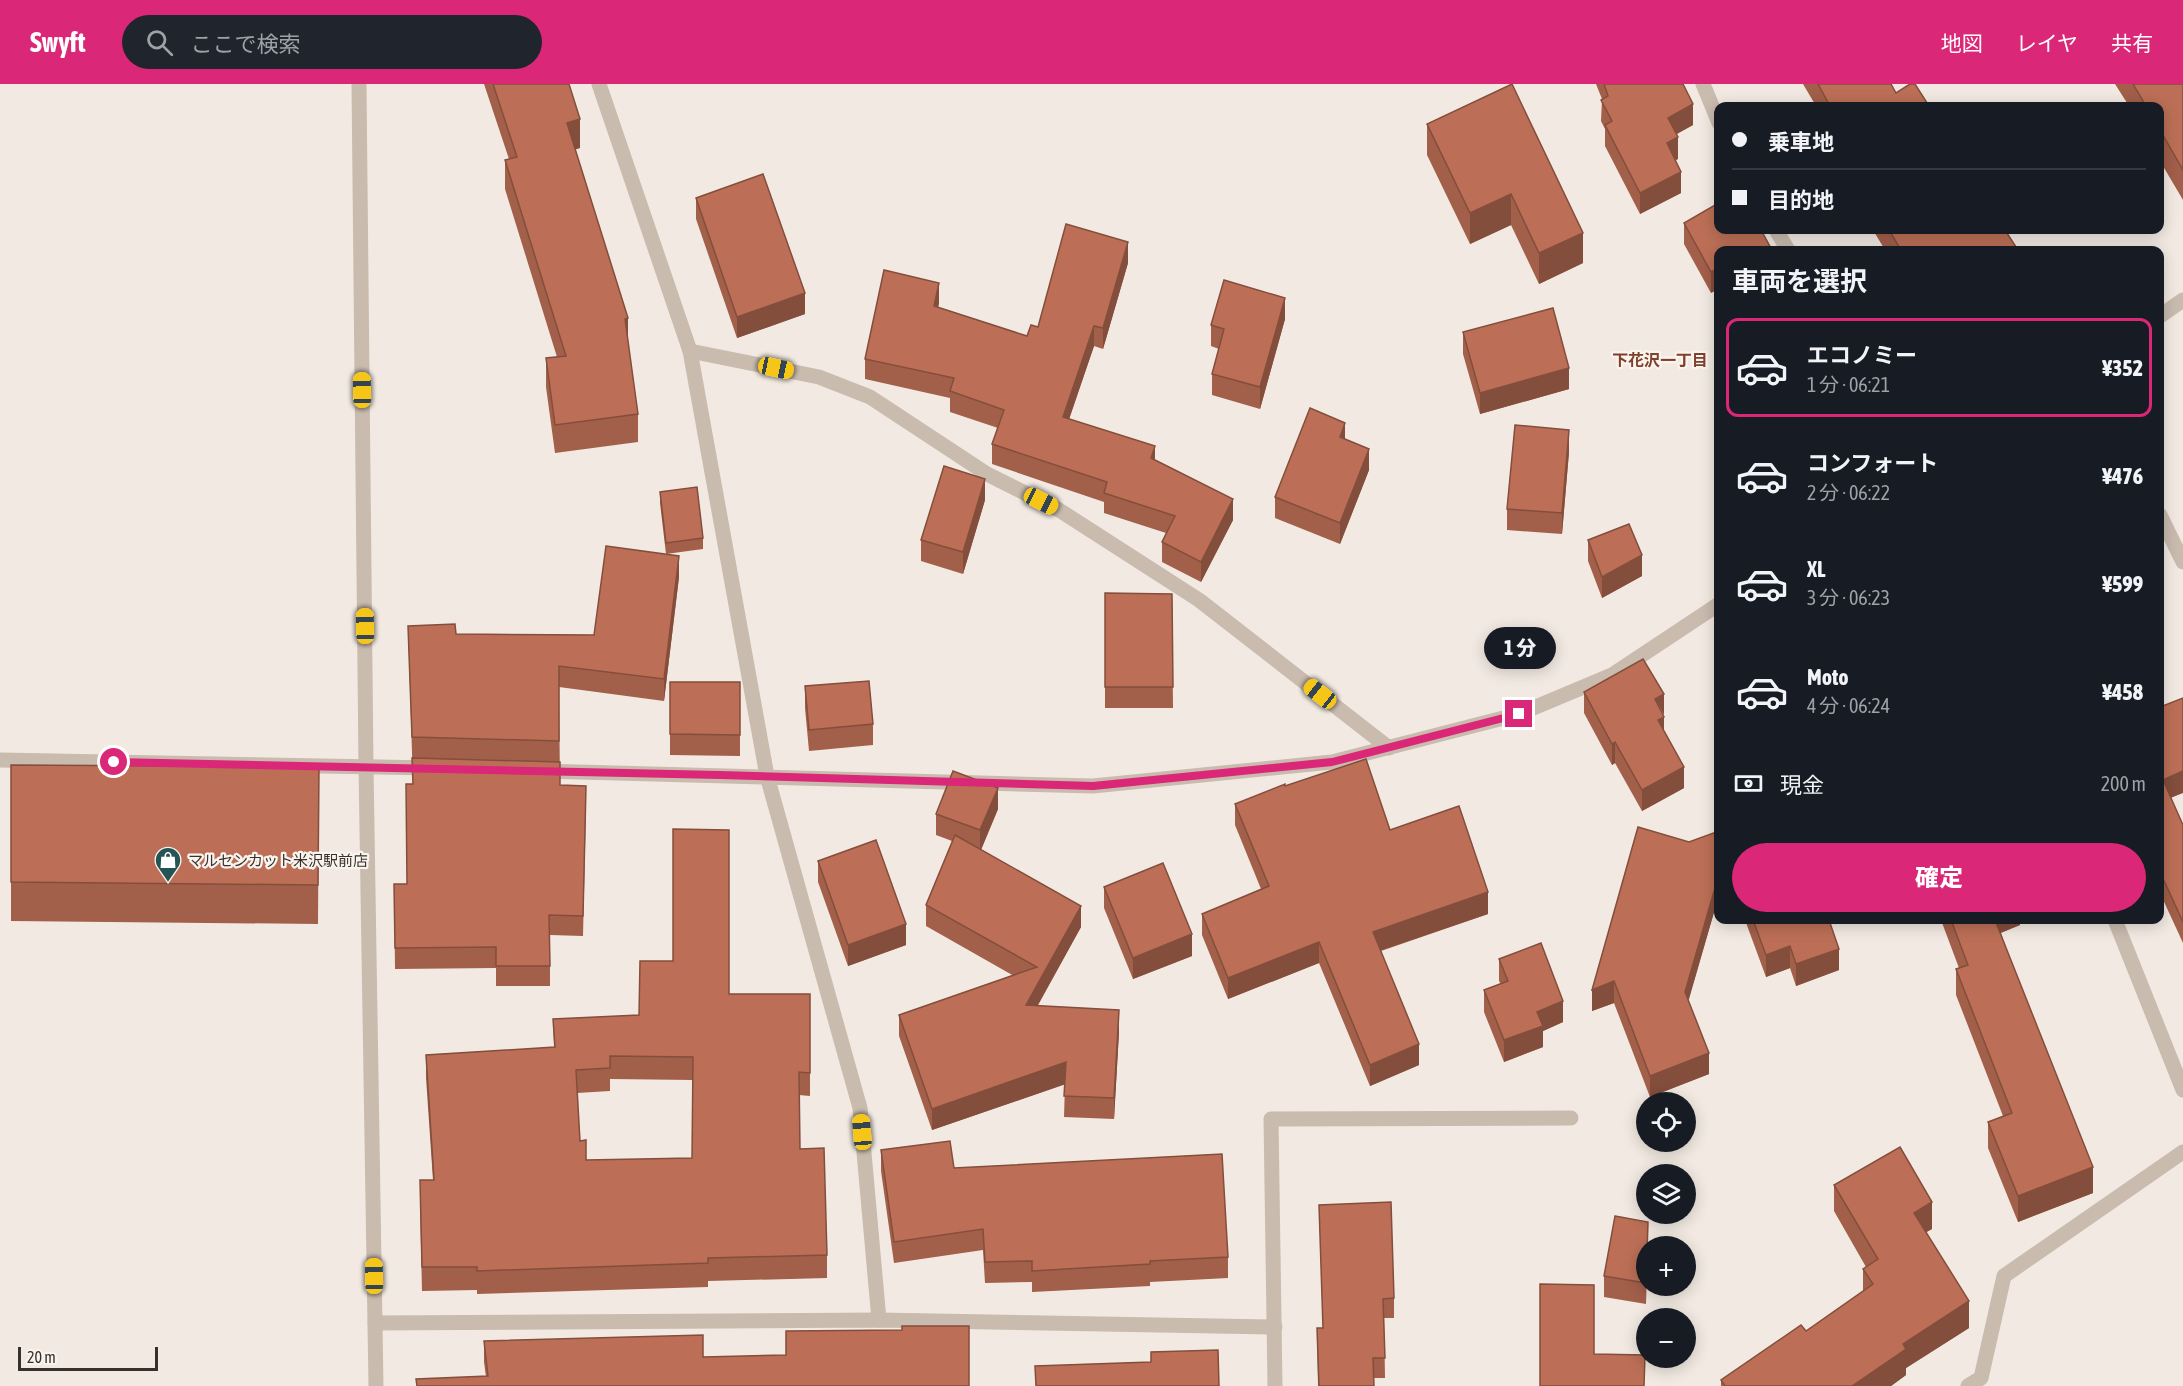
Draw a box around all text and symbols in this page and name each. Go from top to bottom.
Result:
search box [122,15,542,69]
text: Swyft [30,26,86,58]
icon: search [143,26,176,59]
text: ここで検索 [191,31,301,57]
text: 地図 [1941,31,1983,55]
text: レイヤ [2016,31,2078,55]
text: 共有 [2111,31,2153,55]
text: 乗車地 [1768,129,1834,155]
text: 目的地 [1768,187,1834,213]
text: 車両を選択 [1732,266,1867,297]
icon: car [1735,341,1789,395]
text: エコノミー [1807,342,1917,368]
district label: 下花沢一丁目 [1612,351,1708,369]
car [757,355,795,381]
text: ¥352 [2102,355,2143,381]
car [353,372,371,408]
text: 1 分 · 06:21 [1807,373,1890,396]
icon: car [1735,449,1789,503]
text: コンフォート [1807,450,1938,476]
text: ¥476 [2102,463,2143,489]
text: 2 分 · 06:22 [1807,481,1890,504]
car [1021,485,1061,517]
text: XL [1807,556,1825,582]
icon: car [1735,557,1789,611]
text: ¥599 [2102,571,2143,597]
text: 3 分 · 06:23 [1807,586,1890,609]
car [356,608,374,644]
callout: 1 分 [1483,627,1555,669]
text: 1 分 [1504,636,1536,659]
text: Moto [1807,664,1849,690]
icon: car [1735,665,1789,719]
car [1300,676,1340,712]
text: ¥458 [2102,679,2143,705]
text: 4 分 · 06:24 [1807,694,1890,717]
route end [1505,700,1532,727]
route start [100,748,127,775]
icon: cash [1732,767,1765,800]
text: 現金 [1780,772,1824,798]
text: 200 m [2101,772,2146,795]
button: 確定 [1732,843,2146,912]
shop icon: マルセンカット米沢駅前店 [153,845,183,883]
place label: マルセンカット米沢駅前店 [188,852,368,869]
map controls [1636,1092,1696,1368]
button: locate [1636,1092,1696,1152]
car [851,1113,873,1151]
button: layers [1636,1164,1696,1224]
button: + [1636,1236,1696,1296]
car [365,1258,383,1294]
button: − [1636,1308,1696,1368]
scale bar [18,1344,158,1372]
text: 20 m [27,1348,56,1366]

